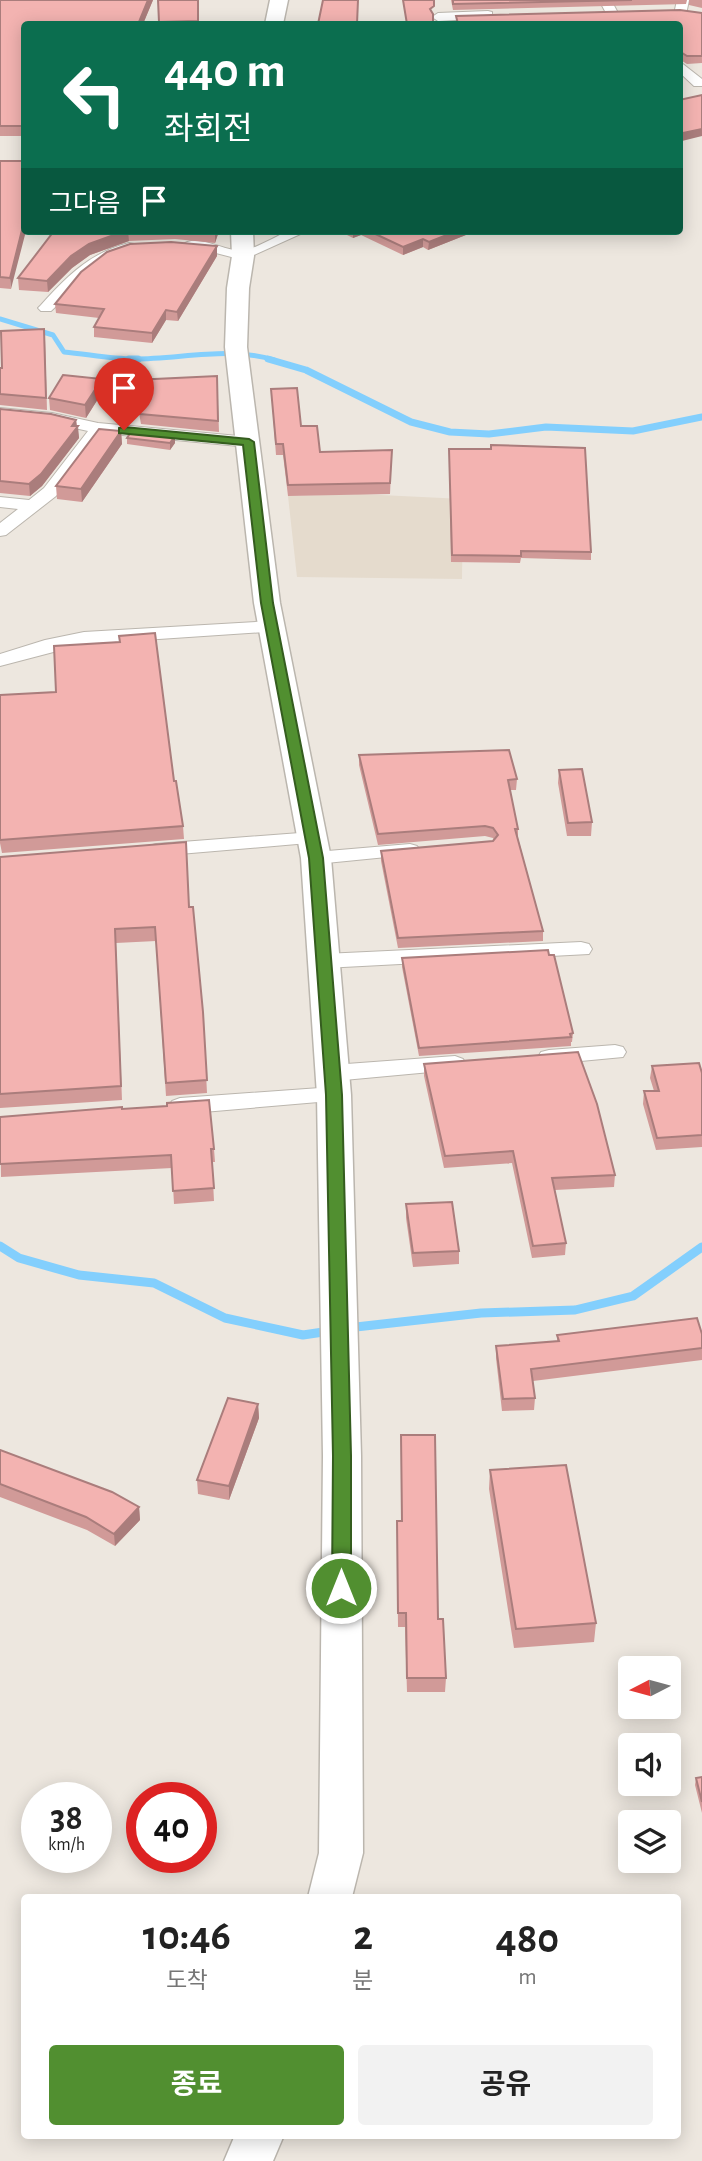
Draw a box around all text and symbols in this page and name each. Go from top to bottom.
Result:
text: 440 m [164,47,286,96]
icon: left [49,49,140,140]
text: 좌회전 [164,113,252,145]
icon: arrive [135,182,173,220]
text: 그다음 [49,191,121,217]
pin [94,358,154,430]
icon: arrive [105,369,143,407]
position arrow [304,1551,378,1625]
north arrow [618,1656,681,1718]
map controls [618,1656,681,1873]
button: sound [618,1733,681,1796]
speed limit sign: 40 [126,1782,217,1873]
text: 38 [50,1801,83,1836]
button: layers [618,1810,681,1873]
text: km/h [48,1836,85,1854]
text: 10:46 [143,1915,231,1957]
text: 2 [353,1915,373,1957]
text: 480 [496,1918,559,1960]
text: m [518,1966,537,1989]
text: 도착 [166,1970,208,1993]
text: 분 [353,1970,374,1993]
button: 종료 [49,2045,344,2125]
button: 공유 [358,2045,653,2125]

